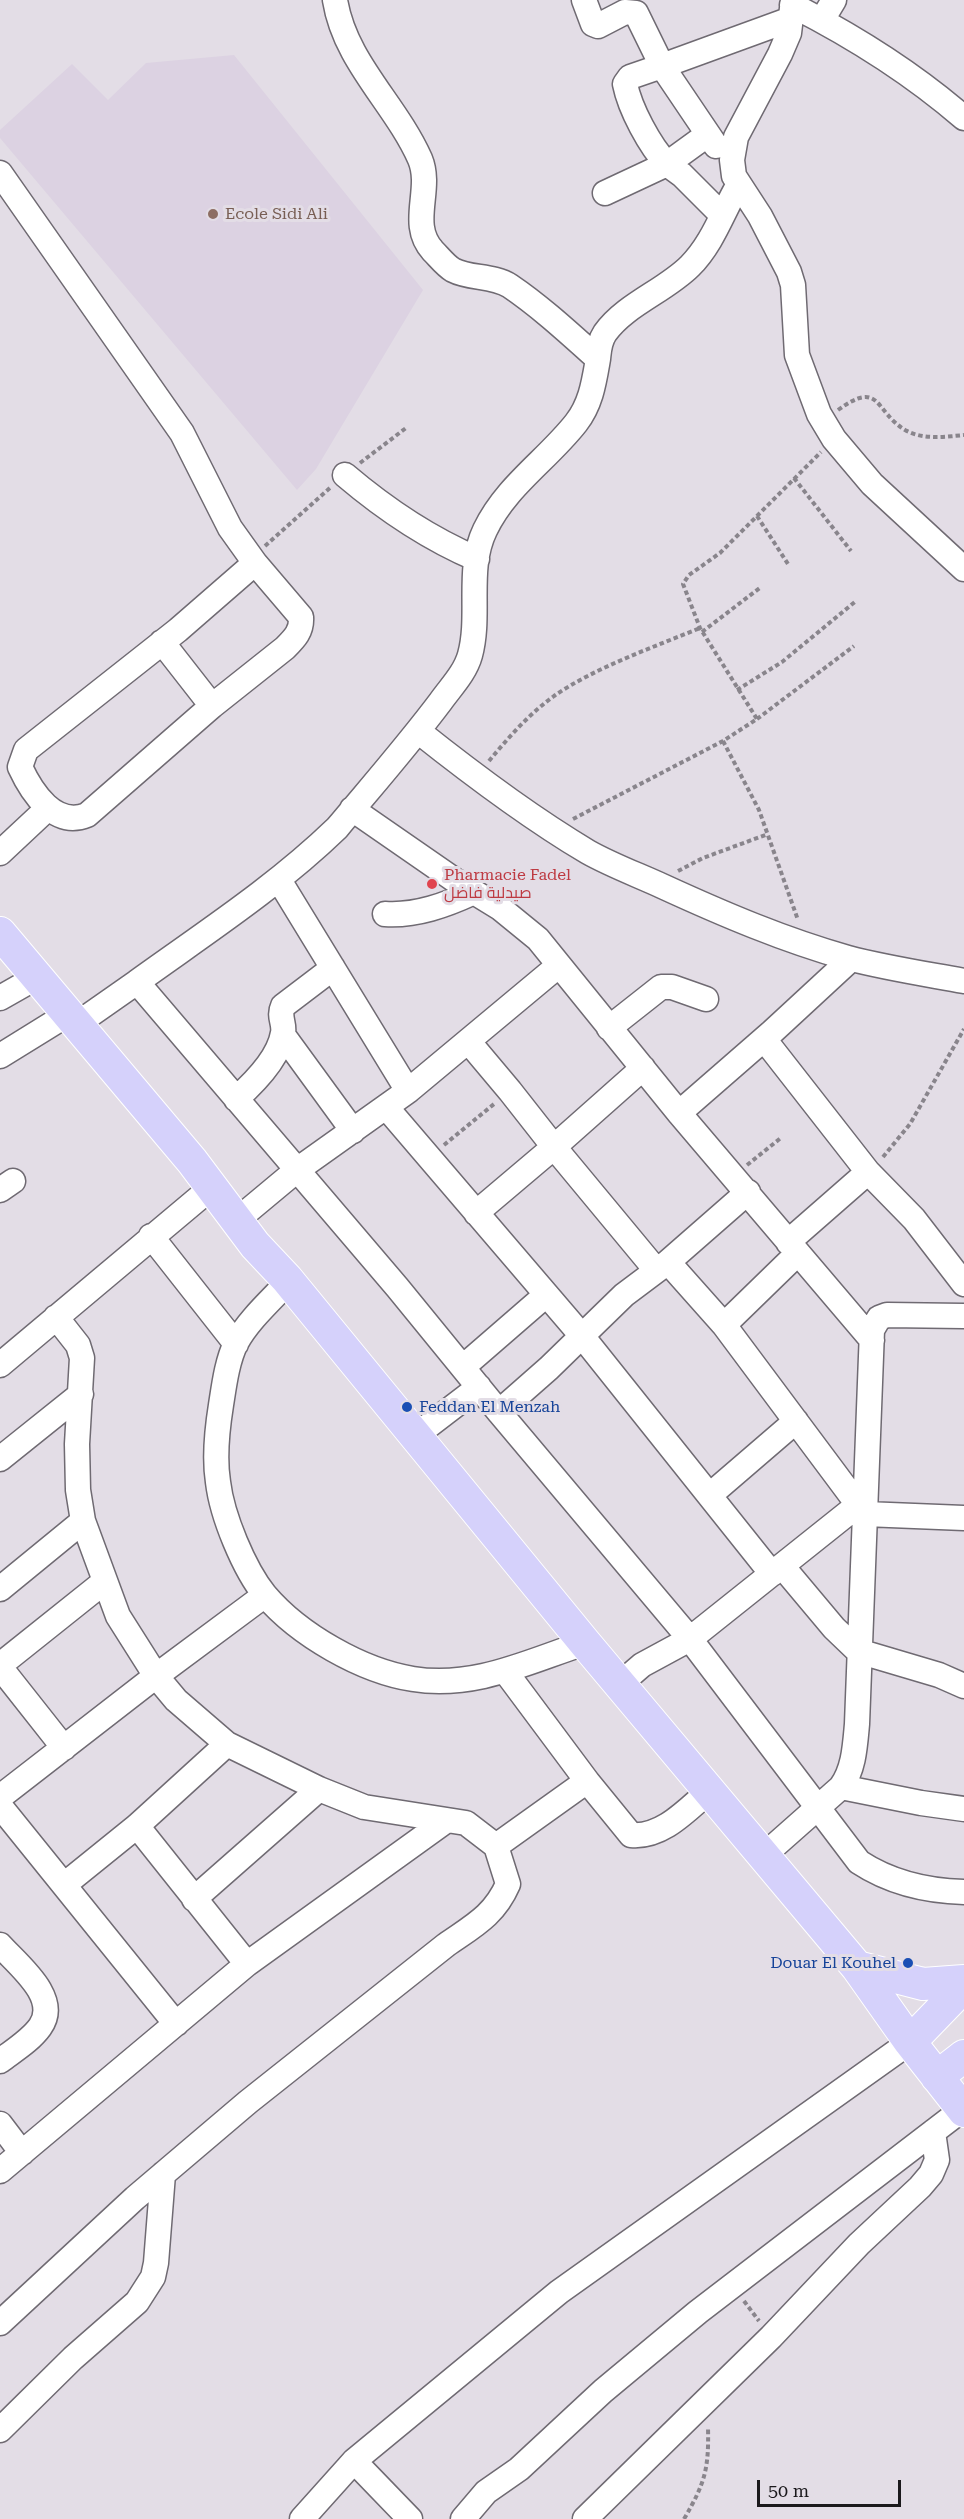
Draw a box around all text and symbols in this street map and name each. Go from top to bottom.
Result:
place label: Ecole Sidi Ali [225,204,328,224]
marker: Ecole Sidi Ali [206,207,220,221]
place label: Pharmacie Fadel صيدلية فاضل [444,865,571,903]
marker: Pharmacie Fadel صيدلية فاضل [425,877,439,891]
place label: Feddan El Menzah [419,1397,560,1417]
marker: Feddan El Menzah [400,1400,414,1414]
place label: Douar El Kouhel [770,1953,896,1973]
marker: Douar El Kouhel [901,1956,915,1970]
scale bar [760,2468,904,2506]
text: 50 m [768,2480,809,2501]

